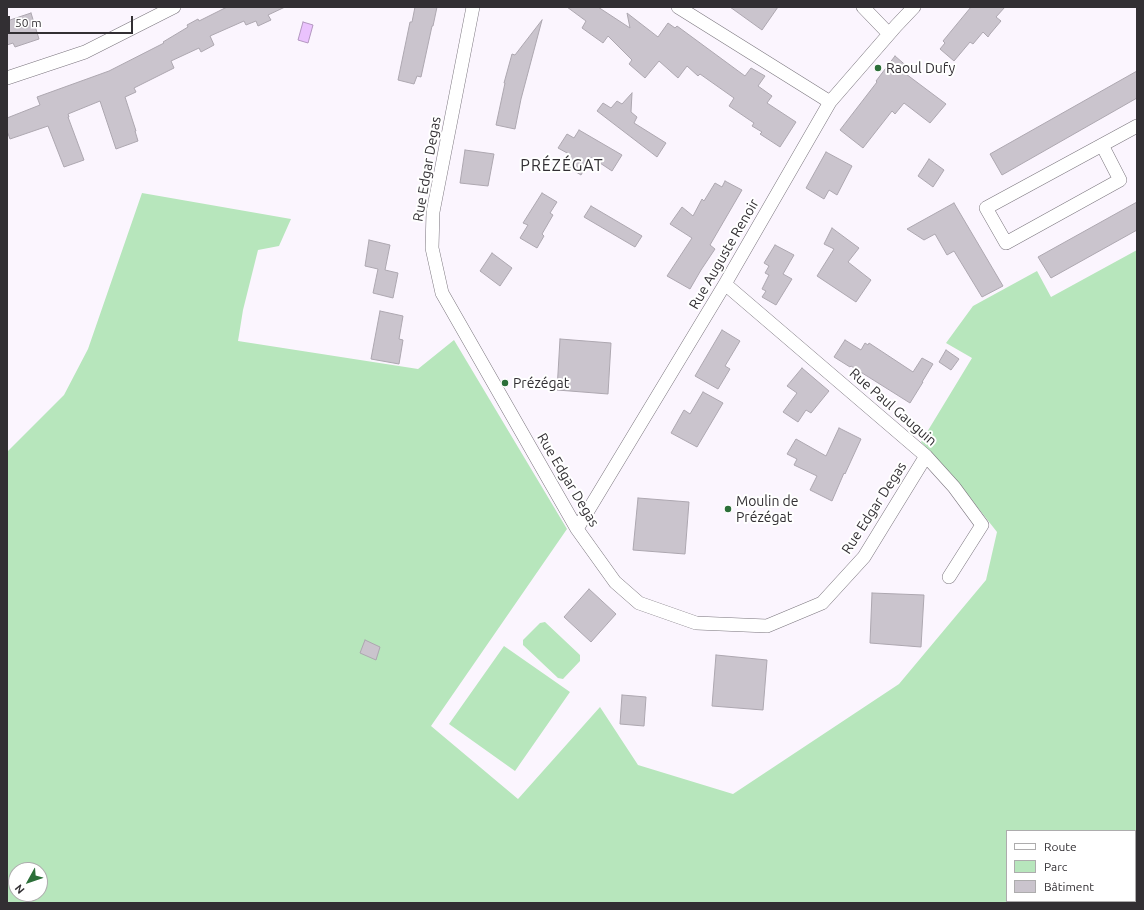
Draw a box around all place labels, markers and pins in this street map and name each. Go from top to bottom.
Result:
place label: Raoul Dufy [886,60,955,76]
marker: Raoul Dufy [873,63,883,73]
place label: Prézégat [513,375,569,391]
marker: Prézégat [500,378,510,388]
place label: Moulin de Prézégat [736,493,799,526]
marker: Moulin de Prézégat [723,504,733,514]

